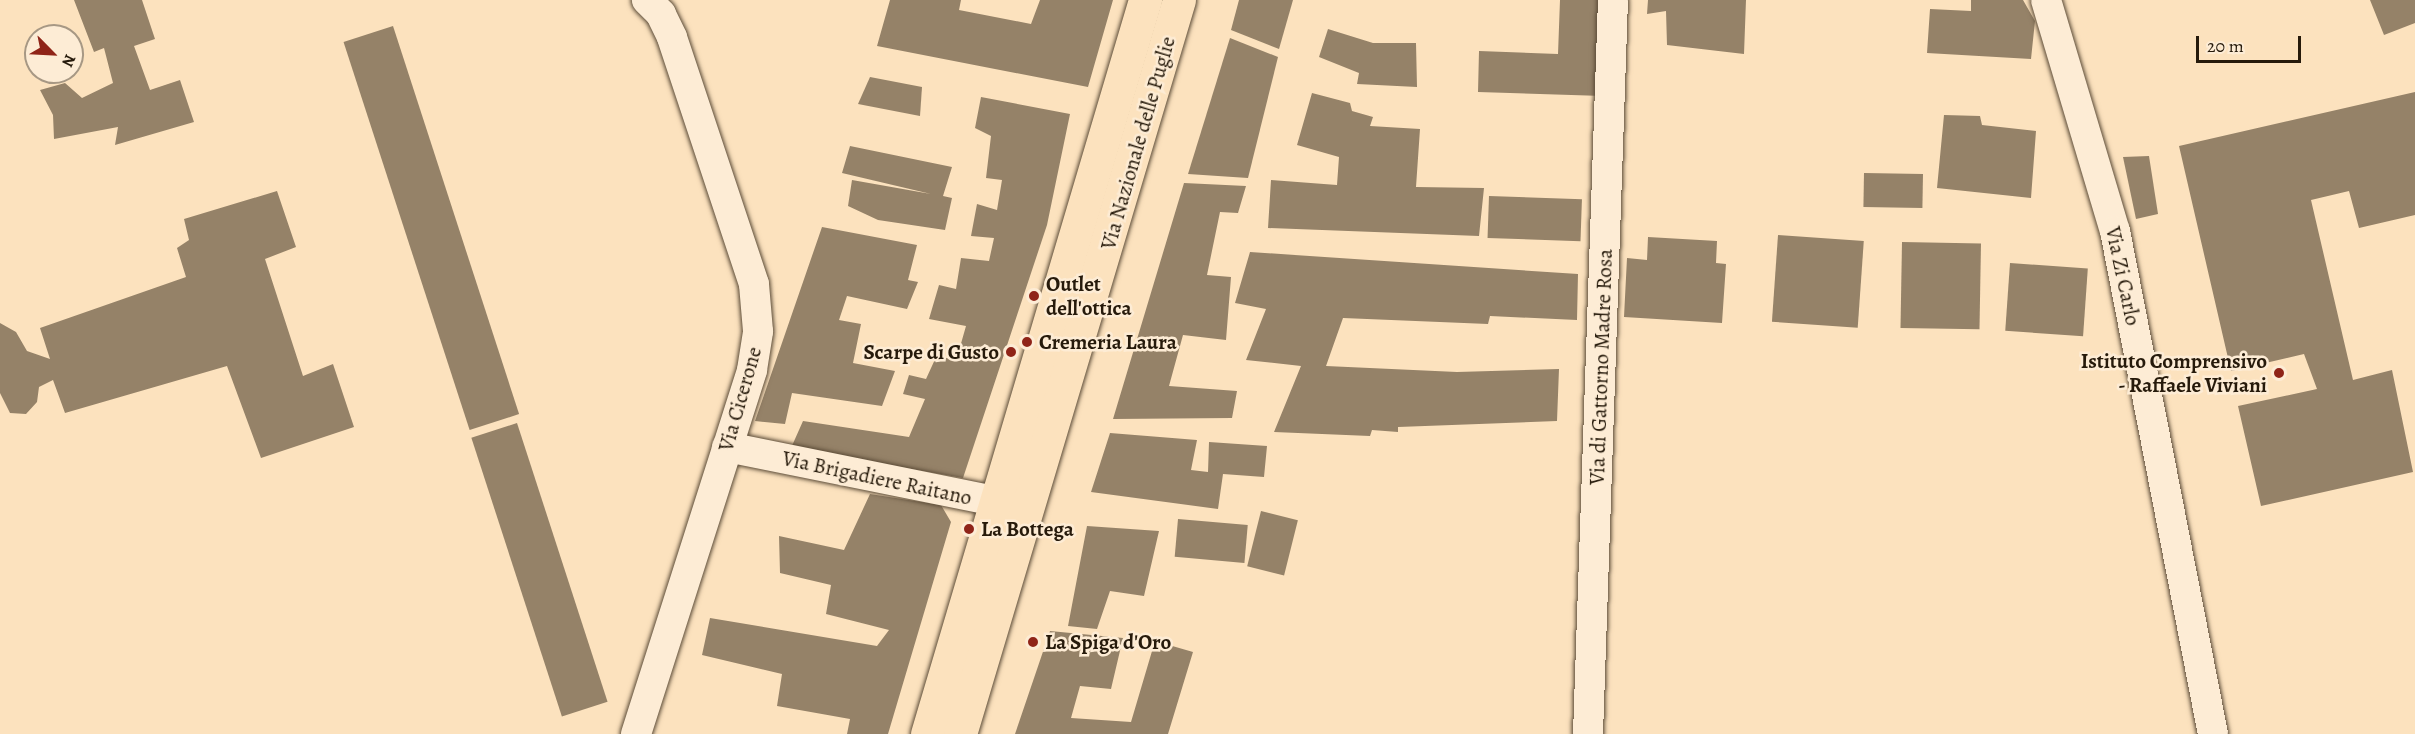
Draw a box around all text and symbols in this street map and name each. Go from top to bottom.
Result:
north arrow [24,24,84,84]
scale bar [2199,24,2304,62]
street label: Via Nazionale delle Puglie [1095,33,1181,253]
text: 20 m [2207,34,2244,58]
text: N [56,51,81,70]
street label: Via Zi Carlo [2100,224,2146,328]
street label: Via di Gattorno Madre Rosa [1584,249,1618,485]
place label: Outlet dell'ottica [1046,271,1132,321]
marker: Outlet dell'ottica [1027,289,1041,303]
place label: Cremeria Laura [1039,329,1177,355]
marker: Cremeria Laura [1020,335,1034,349]
place label: Scarpe di Gusto [863,339,999,365]
street label: Via Cicerone [713,344,767,454]
marker: Scarpe di Gusto [1004,345,1018,359]
place label: Istituto Comprensivo - Raffaele Viviani [2081,348,2267,398]
marker: Istituto Comprensivo - Raffaele Viviani [2272,366,2286,380]
street label: Via Brigadiere Raitano [780,446,974,510]
place label: La Bottega [981,516,1074,542]
marker: La Bottega [962,522,976,536]
place label: La Spiga d'Oro [1045,629,1171,655]
marker: La Spiga d'Oro [1026,635,1040,649]

